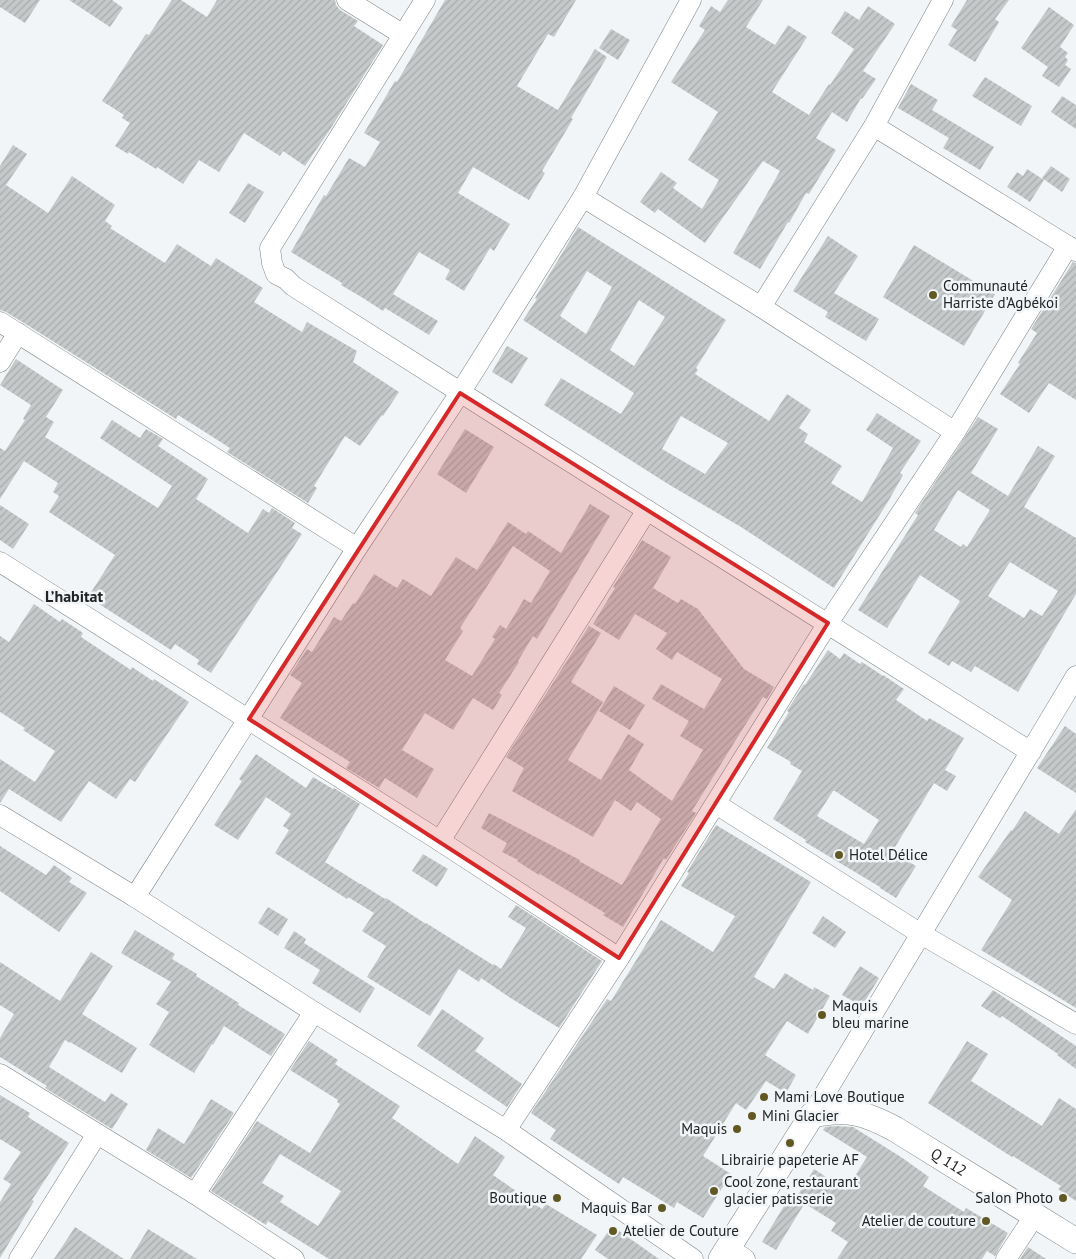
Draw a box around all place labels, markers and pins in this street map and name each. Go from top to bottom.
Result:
place label: Communauté Harriste d’Agbékoi [943,276,1058,312]
marker: Communauté Harriste d’Agbékoi [927,289,939,301]
place label: Hotel Délice [849,845,928,864]
marker: Hotel Délice [833,849,845,861]
place label: Maquis bleu marine [832,996,909,1032]
marker: Maquis bleu marine [816,1009,828,1021]
place label: Mami Love Boutique [774,1087,905,1106]
marker: Mami Love Boutique [758,1091,770,1103]
place label: Mini Glacier [762,1106,839,1125]
marker: Mini Glacier [746,1110,758,1122]
place label: Maquis [681,1119,727,1138]
marker: Maquis [731,1123,743,1135]
marker: Librairie papeterie AF [784,1137,796,1149]
place label: Librairie papeterie AF [721,1150,859,1169]
place label: Cool zone, restaurant glacier patisserie [724,1172,858,1208]
marker: Cool zone, restaurant glacier patisserie [708,1185,720,1197]
place label: Boutique [489,1188,547,1207]
place label: Salon Photo [975,1188,1053,1207]
marker: Boutique [551,1192,563,1204]
marker: Salon Photo [1057,1192,1069,1204]
place label: Maquis Bar [581,1198,652,1217]
marker: Maquis Bar [656,1202,668,1214]
place label: Atelier de couture [862,1211,976,1230]
marker: Atelier de couture [980,1215,992,1227]
place label: Atelier de Couture [623,1221,739,1240]
marker: Atelier de Couture [607,1225,619,1237]

